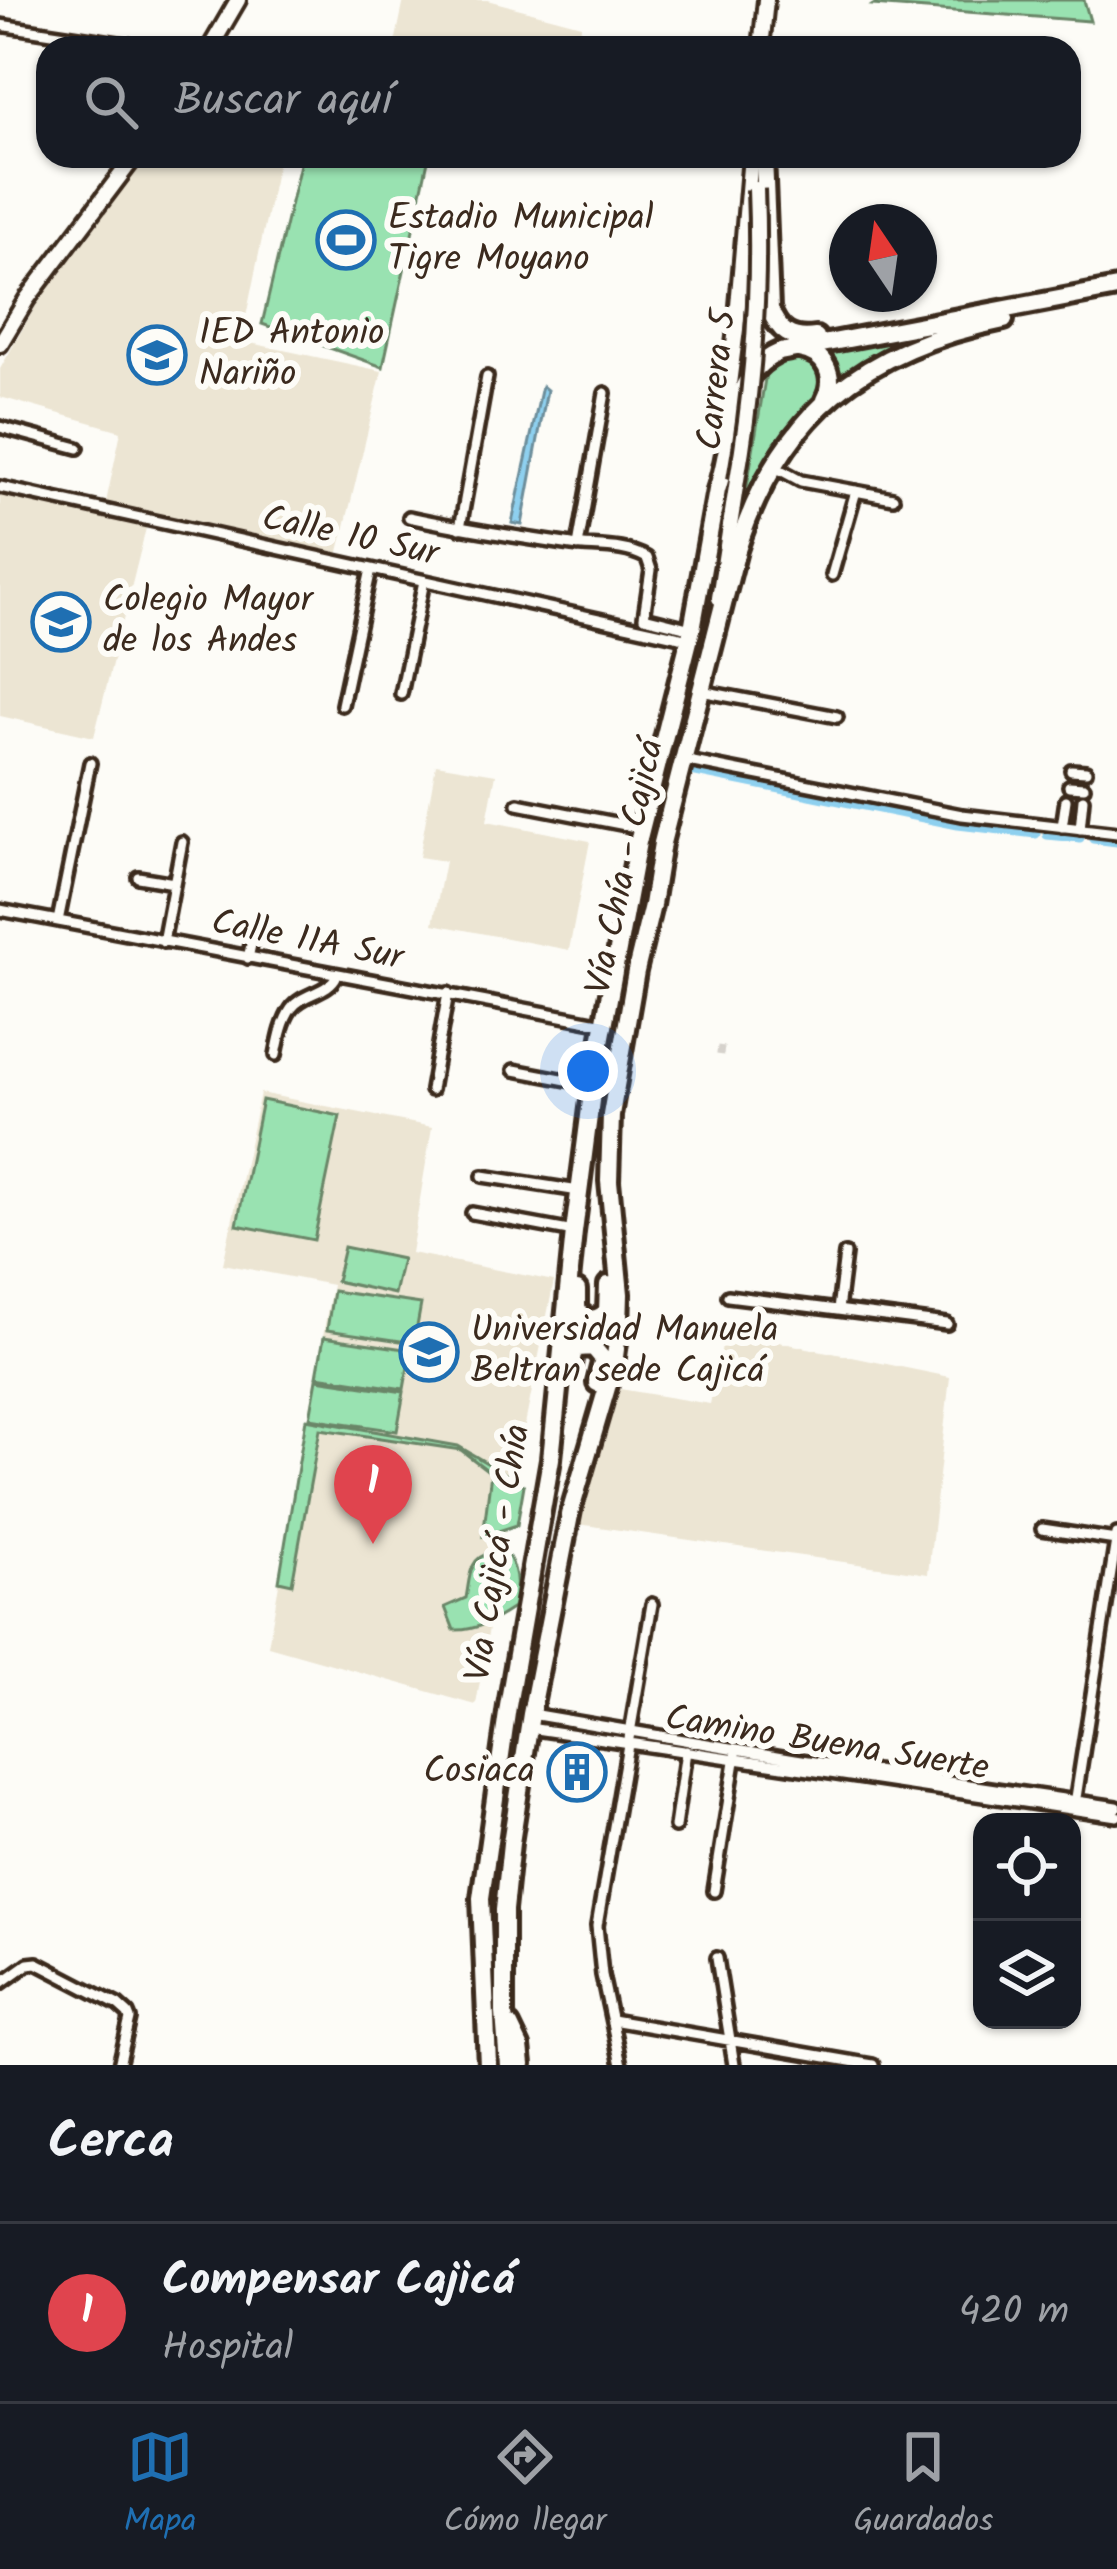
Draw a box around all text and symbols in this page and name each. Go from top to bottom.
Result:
search box [36,36,1081,168]
text: Buscar aquí [174,66,392,138]
icon: search [78,69,144,135]
place label: Estadio Municipal Tigre Moyano [388,191,654,289]
north arrow [829,204,937,312]
sports icon: Estadio Municipal Tigre Moyano [315,209,377,271]
street label: Carrera 5 [682,304,754,453]
place label: IED Antonio Nariño [199,306,384,404]
school or university icon: IED Antonio Nariño [126,324,188,386]
street label: Calle 10 Sur [257,491,445,584]
place label: Colegio Mayor de los Andes [103,573,315,671]
school or university icon: Colegio Mayor de los Andes [30,591,92,653]
street label: Vía Chía - Cajicá [571,731,682,1000]
street label: Calle 11A Sur [206,895,410,988]
your location [558,1041,618,1101]
place label: Universidad Manuela Beltran sede Cajicá [471,1303,778,1401]
school or university icon: Universidad Manuela Beltran sede Cajicá [398,1321,460,1383]
street label: Vía Cajicá - Chía [451,1420,547,1686]
pin: 1 [334,1445,412,1544]
street label: Camino Buena Suerte [661,1690,993,1798]
building icon: Cosiaca [546,1741,608,1803]
place label: Cosiaca [423,1744,535,1801]
map controls [973,1813,1081,2029]
button: locate [973,1813,1081,1921]
button: layers [973,1921,1081,2029]
text: Cerca [48,2103,174,2184]
text: Compensar Cajicá [162,2246,515,2318]
text: 1 [81,2282,93,2344]
text: 420 m [959,2282,1069,2344]
text: Hospital [162,2318,293,2380]
tab: Mapa [124,2424,196,2549]
tab: Cómo llegar [444,2424,606,2549]
tab: Guardados [853,2424,993,2549]

